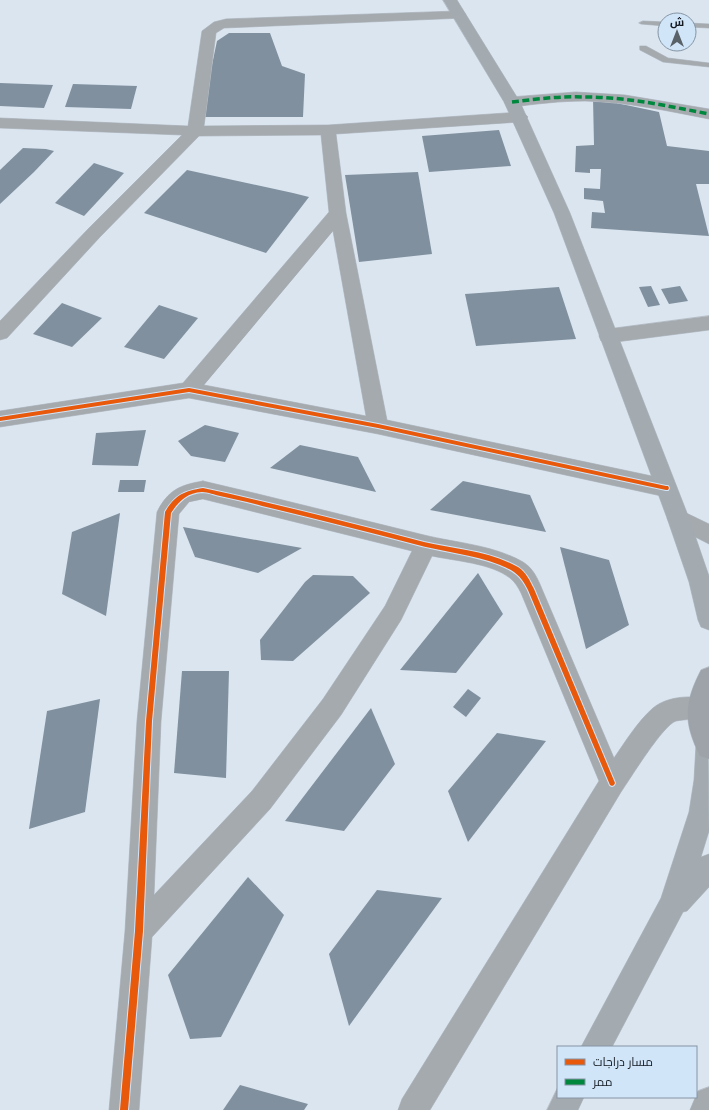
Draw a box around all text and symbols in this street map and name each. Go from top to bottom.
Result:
north arrow [657,12,697,52]
text: ش [670,16,684,29]
legend [557,1046,697,1098]
text: مسار دراجات [593,1055,653,1069]
text: ممر [592,1075,612,1089]

